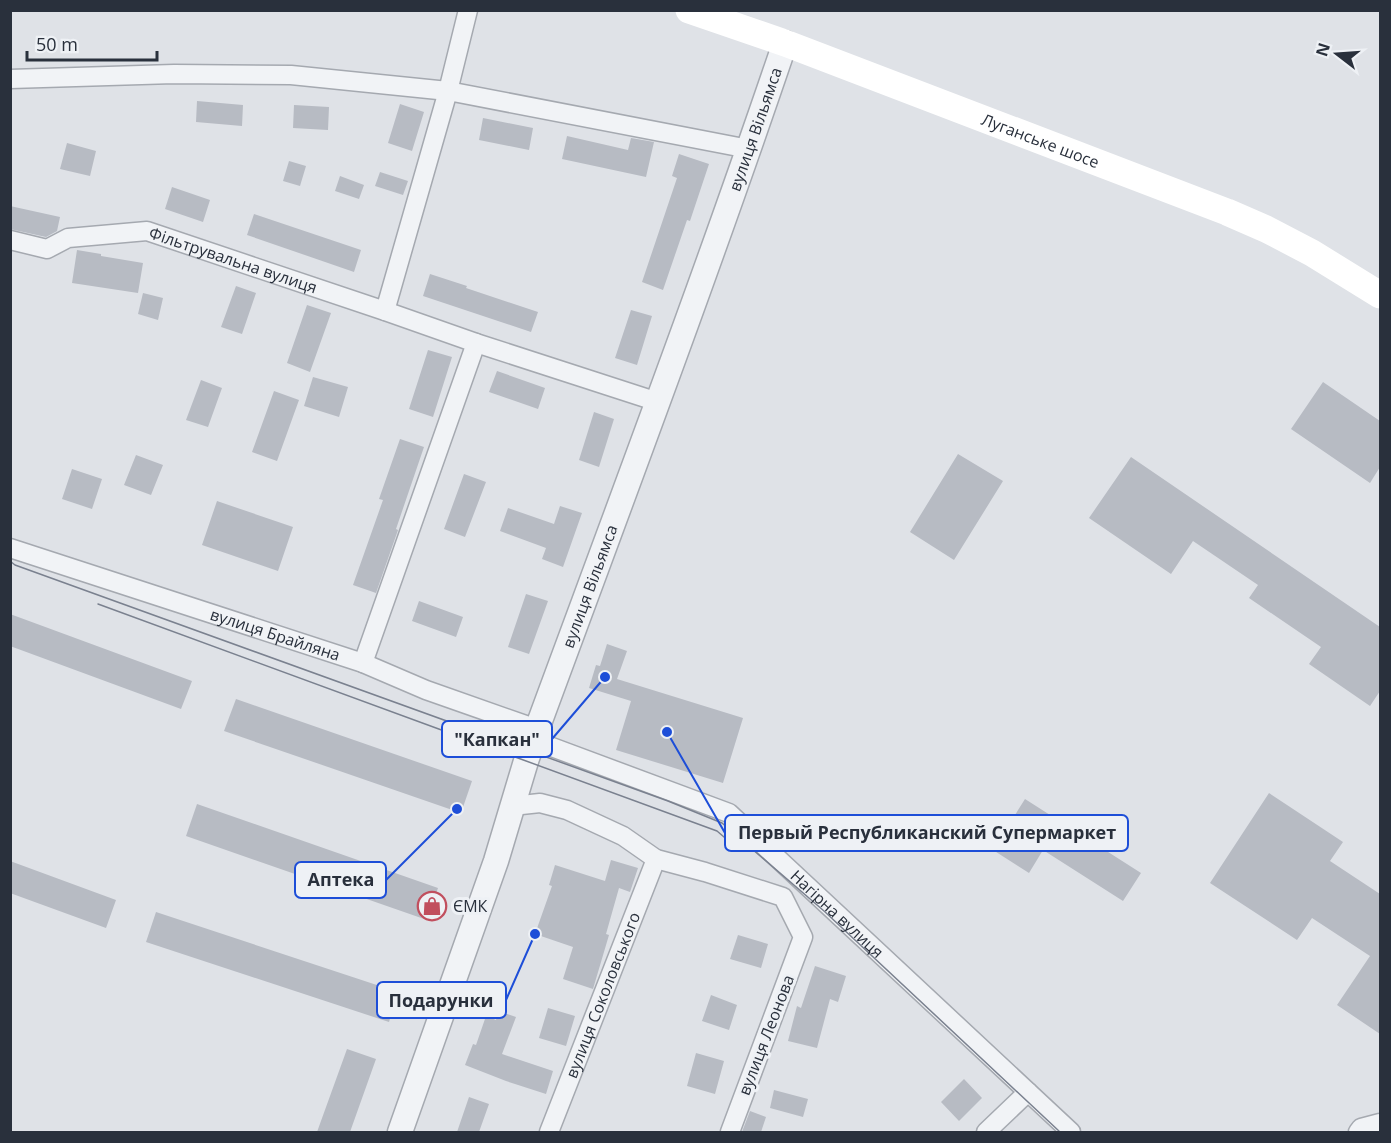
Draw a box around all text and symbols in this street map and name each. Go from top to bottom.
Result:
scale bar [27,24,158,62]
north arrow [1307,24,1367,84]
text: 50 m [36,32,78,56]
text: N [1310,40,1335,59]
street label: вулиця Вільямса [724,64,787,194]
street label: Луганське шосе [979,108,1102,173]
street label: Фільтрувальна вулиця [146,222,320,298]
street label: вулиця Вільямса [557,522,623,651]
street label: вулиця Брайляна [208,603,343,666]
callout: "Капкан" [442,721,552,757]
text: "Капкан" [454,727,540,751]
callout: Первый Республиканский Супермаркет [725,815,1128,851]
text: Первый Республиканский Супермаркет [738,820,1116,844]
callout: Аптека [295,862,386,898]
street label: Нагірна вулиця [786,865,889,963]
text: Аптека [308,867,374,891]
shop icon: ЄМК [416,890,448,922]
place label: ЄМК [453,895,488,917]
street label: вулиця Соколовського [560,909,645,1081]
street label: вулиця Леонова [733,972,799,1098]
callout: Подарунки [377,982,506,1018]
text: Подарунки [388,988,494,1012]

